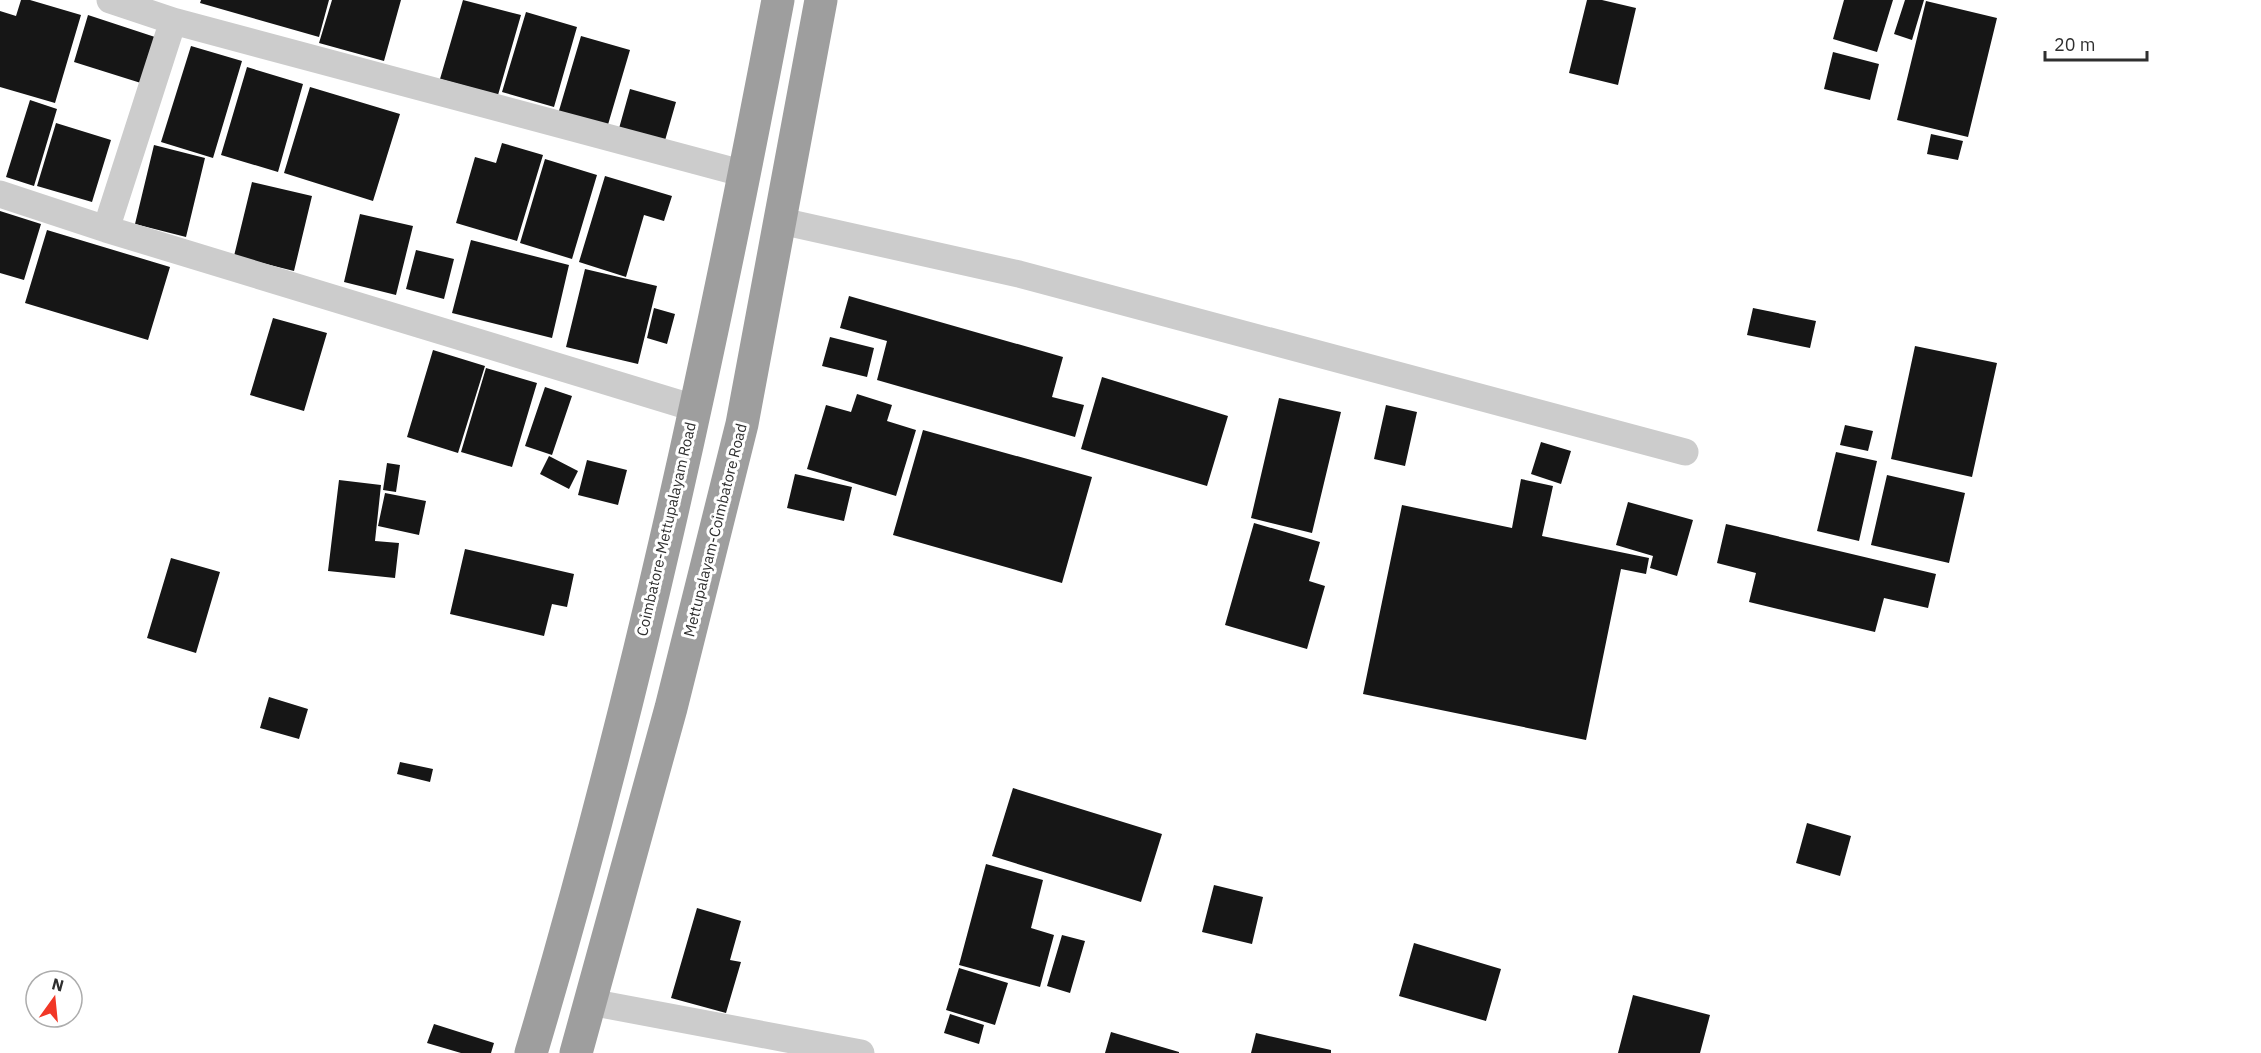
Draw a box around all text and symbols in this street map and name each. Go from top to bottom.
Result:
scale bar [2045,24,2147,62]
text: 20 m [2054,33,2096,56]
street label: Coimbatore-Mettupalayam Road [632,420,700,638]
street label: Mettupalayam-Coimbatore Road [679,421,751,639]
north arrow [24,969,84,1029]
text: N [50,973,66,996]

